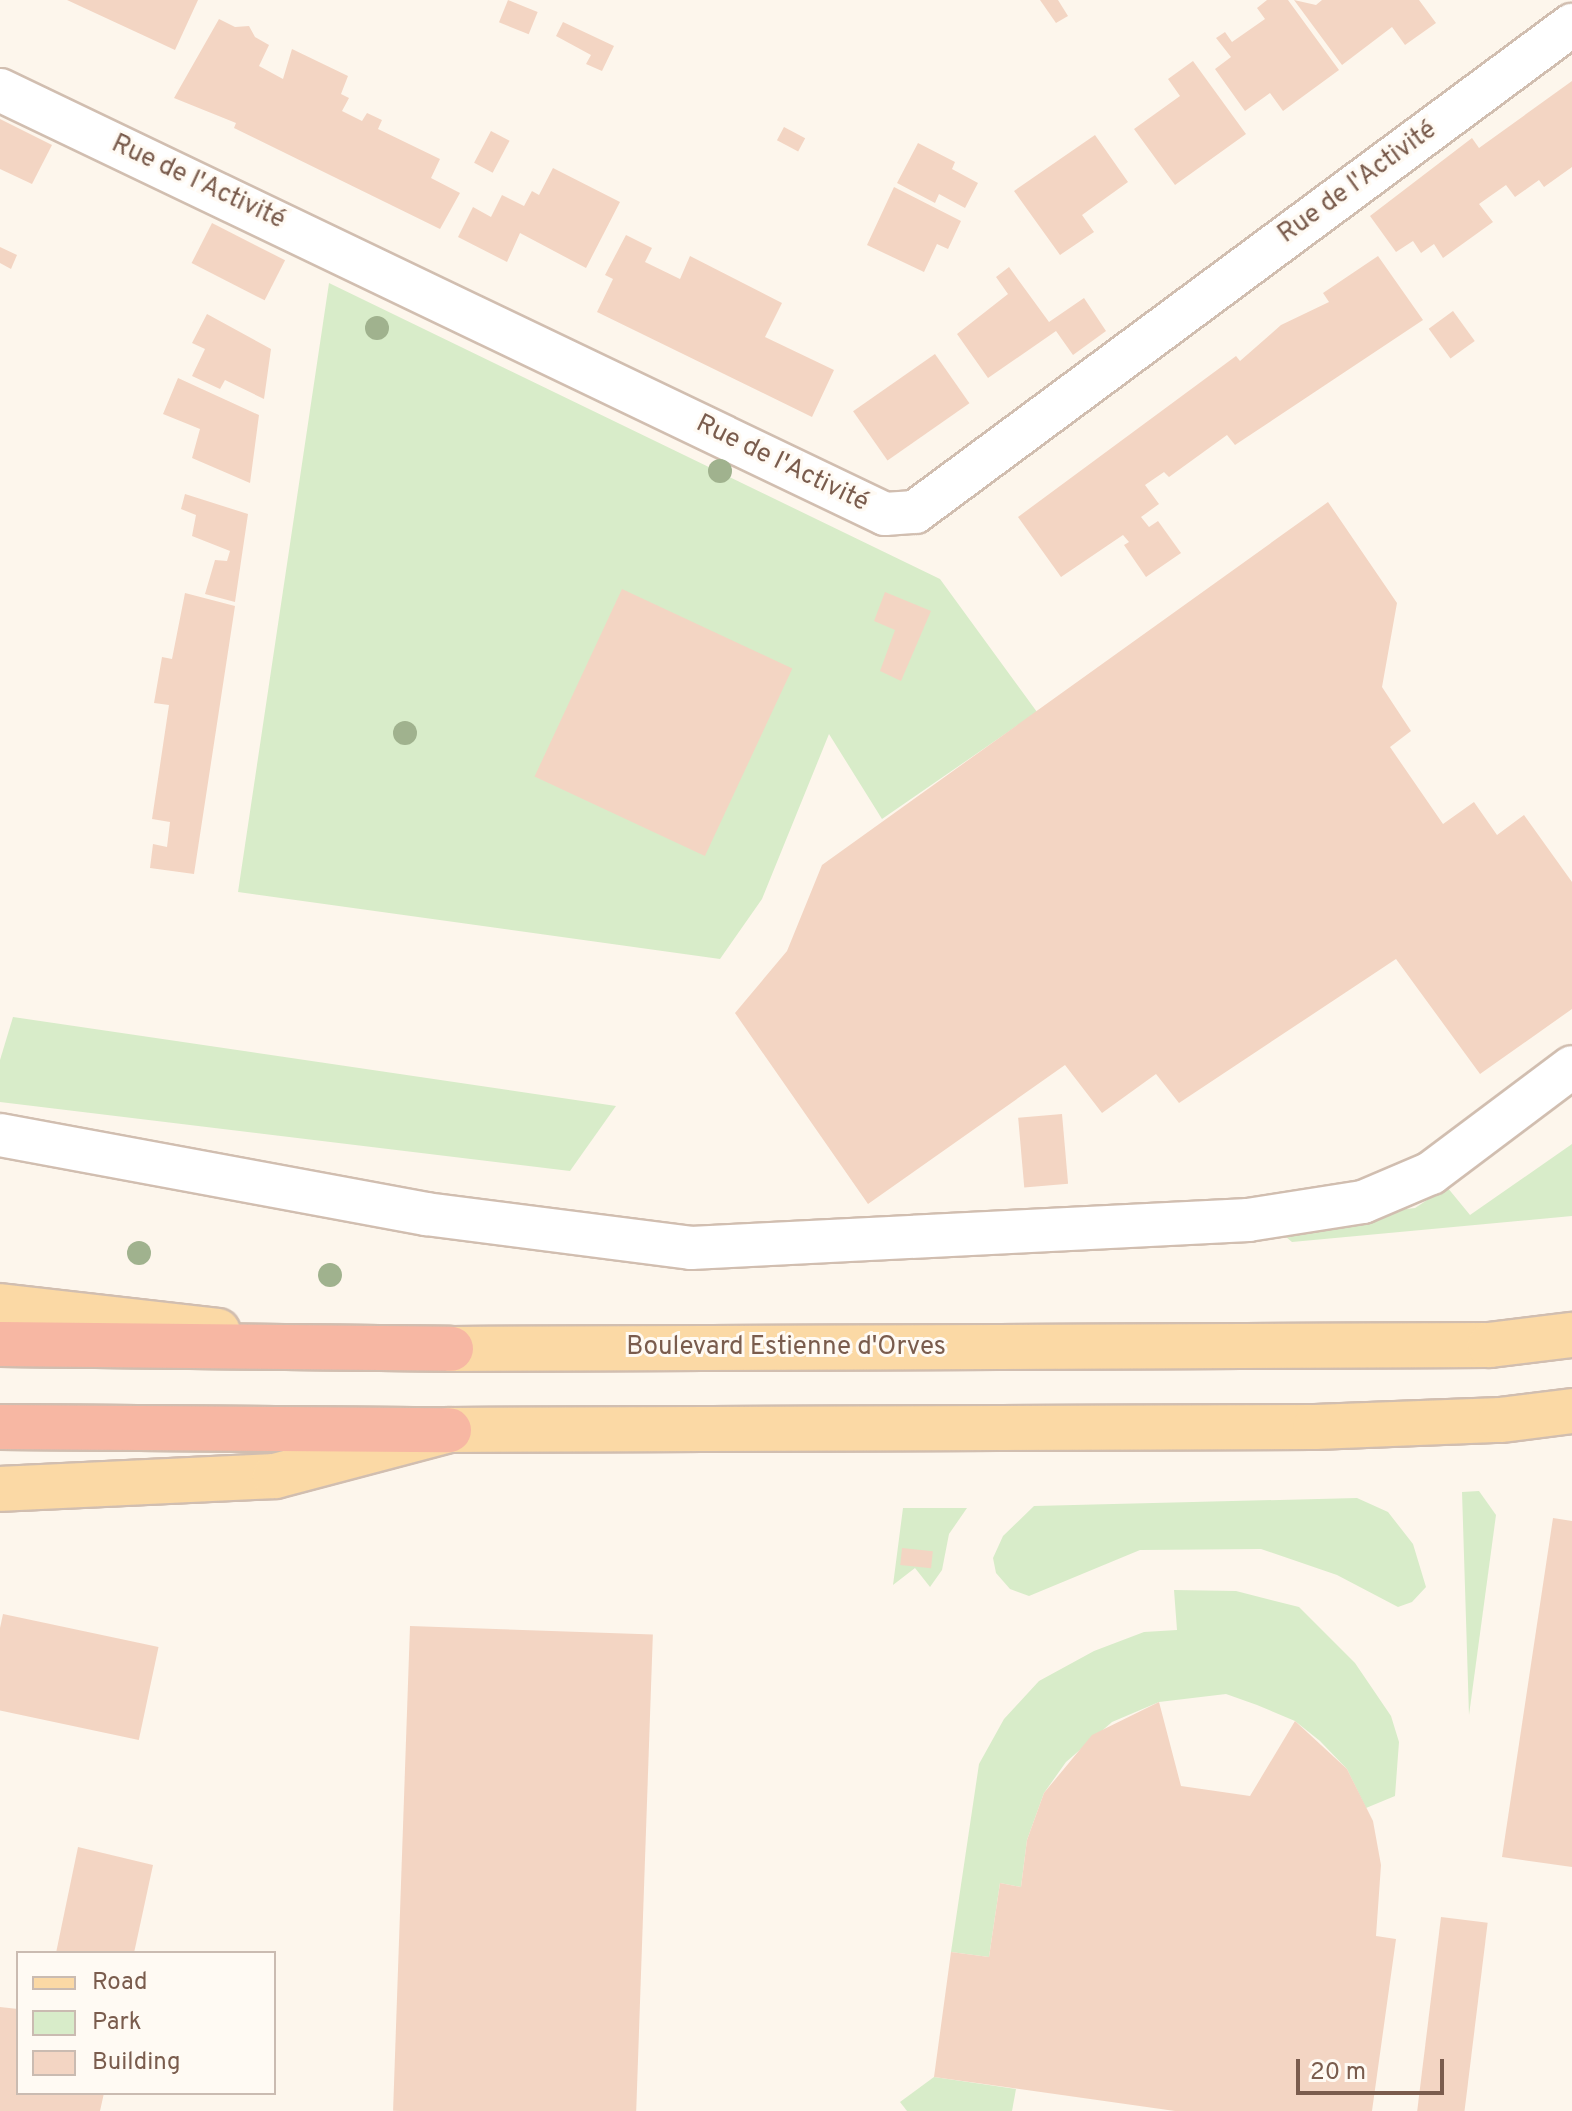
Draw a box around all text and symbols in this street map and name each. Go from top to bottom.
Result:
street label: Rue de l'Activité [1273,115,1443,251]
street label: Rue de l'Activité [106,129,290,237]
street label: Rue de l'Activité [691,409,873,519]
street label: Boulevard Estienne d'Orves [626,1332,946,1364]
legend [16,1951,276,2095]
text: Road [92,1968,148,1998]
text: Park [92,2008,142,2038]
scale bar [1300,2043,1448,2093]
text: Building [92,2048,181,2078]
text: 20 m [1310,2058,1366,2088]

